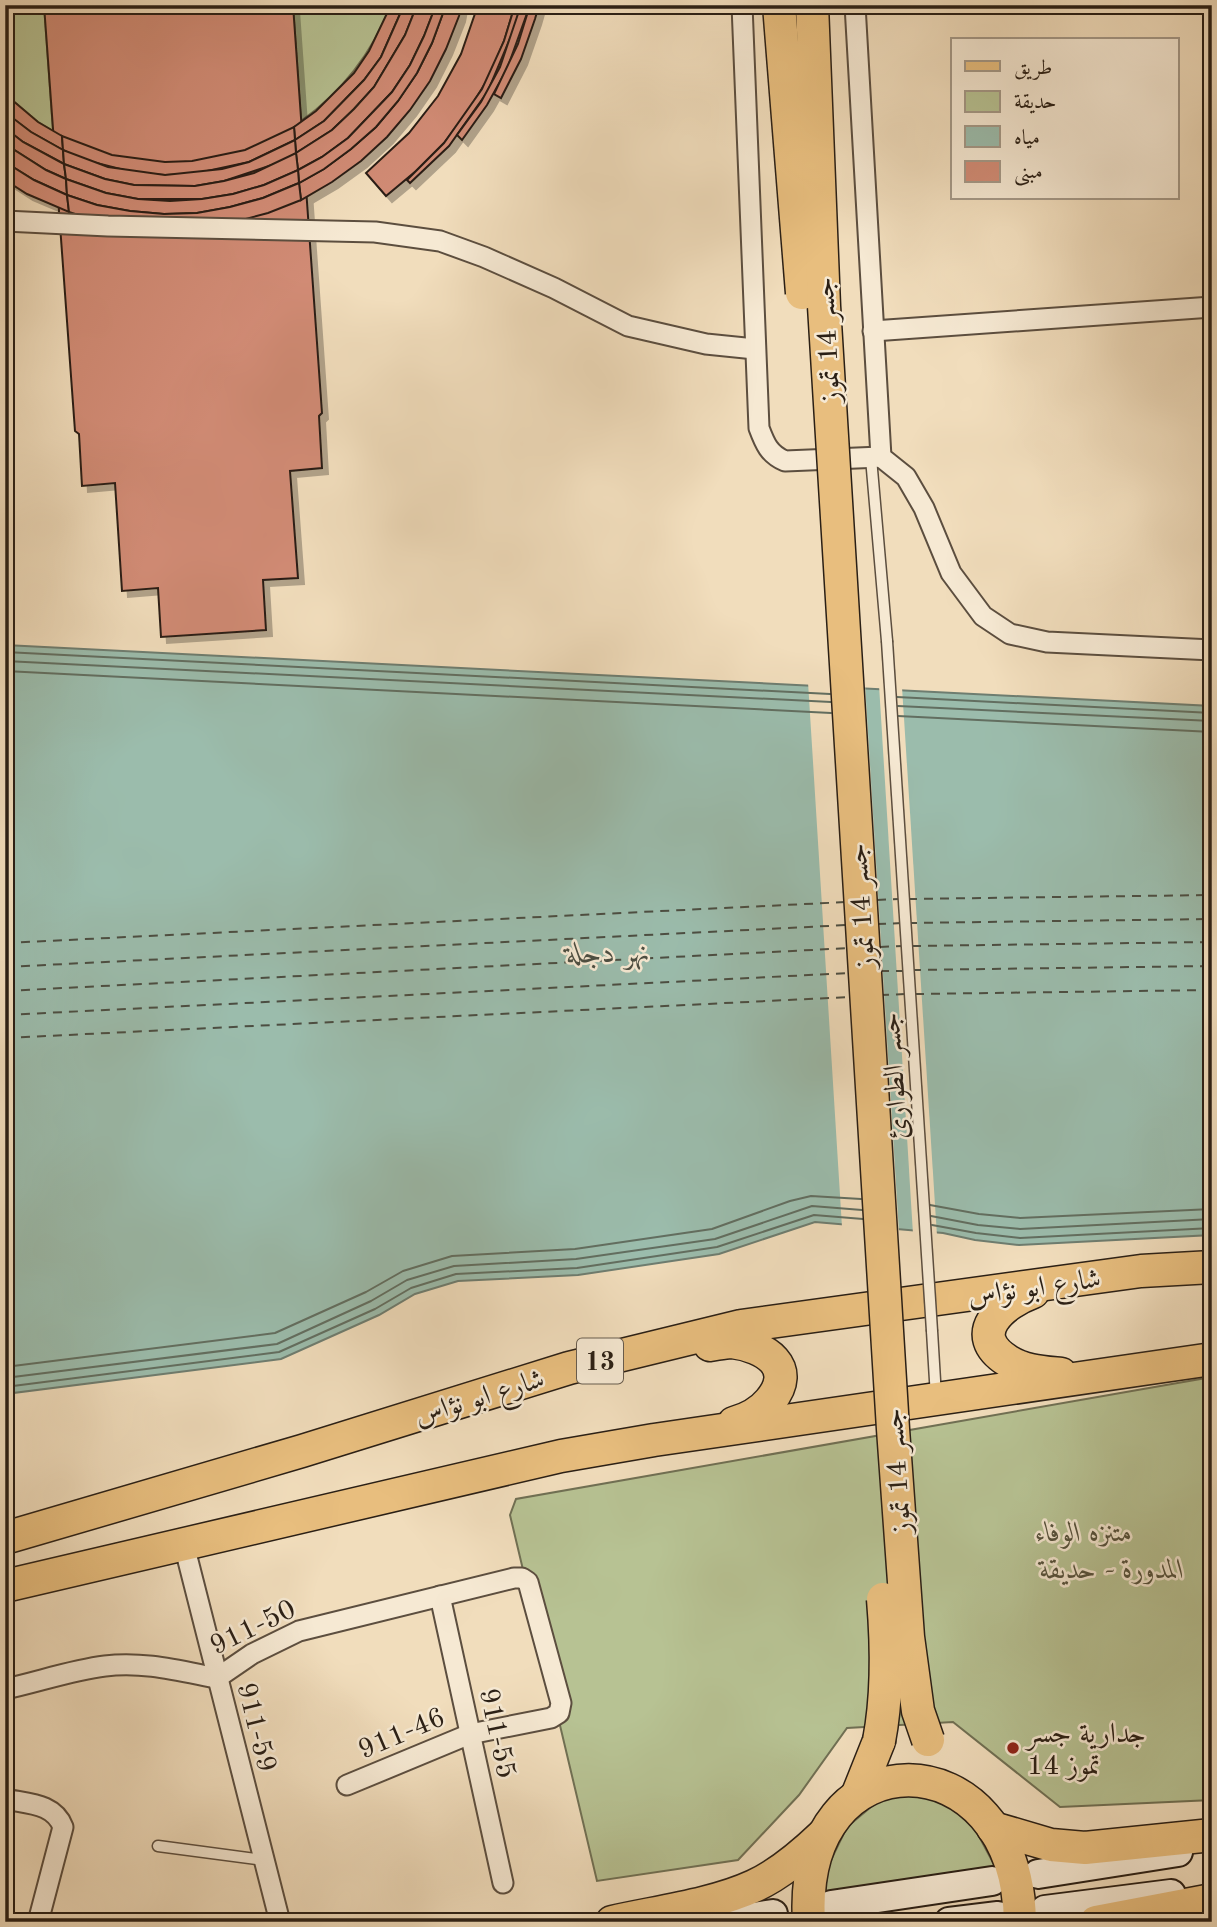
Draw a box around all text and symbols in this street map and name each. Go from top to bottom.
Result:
legend [951,38,1178,200]
text: طريق [1014,58,1052,80]
text: حديقة [1014,92,1057,114]
text: مياه [1014,128,1040,149]
text: مبنى [1014,162,1043,186]
street label: جسر 14 تموز [812,276,848,406]
street label: جسر 14 تموز [845,842,884,972]
water label: نهر دجلة [562,938,650,972]
street label: جسر الطوارئ [878,1011,916,1140]
street label: شارع ابو نؤاس [966,1266,1104,1319]
road number: 13 [577,1338,623,1384]
street label: شارع ابو نؤاس [412,1366,550,1439]
street label: جسر 14 تموز [881,1407,920,1537]
park label: متنزه الوفاء [1035,1520,1133,1549]
park label: المدورة - حديقة [1037,1557,1184,1586]
street label: 911-50 [206,1596,301,1661]
street label: 911-59 [230,1680,280,1776]
street label: 911-55 [473,1686,519,1781]
street label: 911-46 [355,1704,450,1766]
place label: جدارية جسر 14 تموز [1024,1721,1146,1782]
marker: جدارية جسر 14 تموز [1005,1740,1021,1756]

